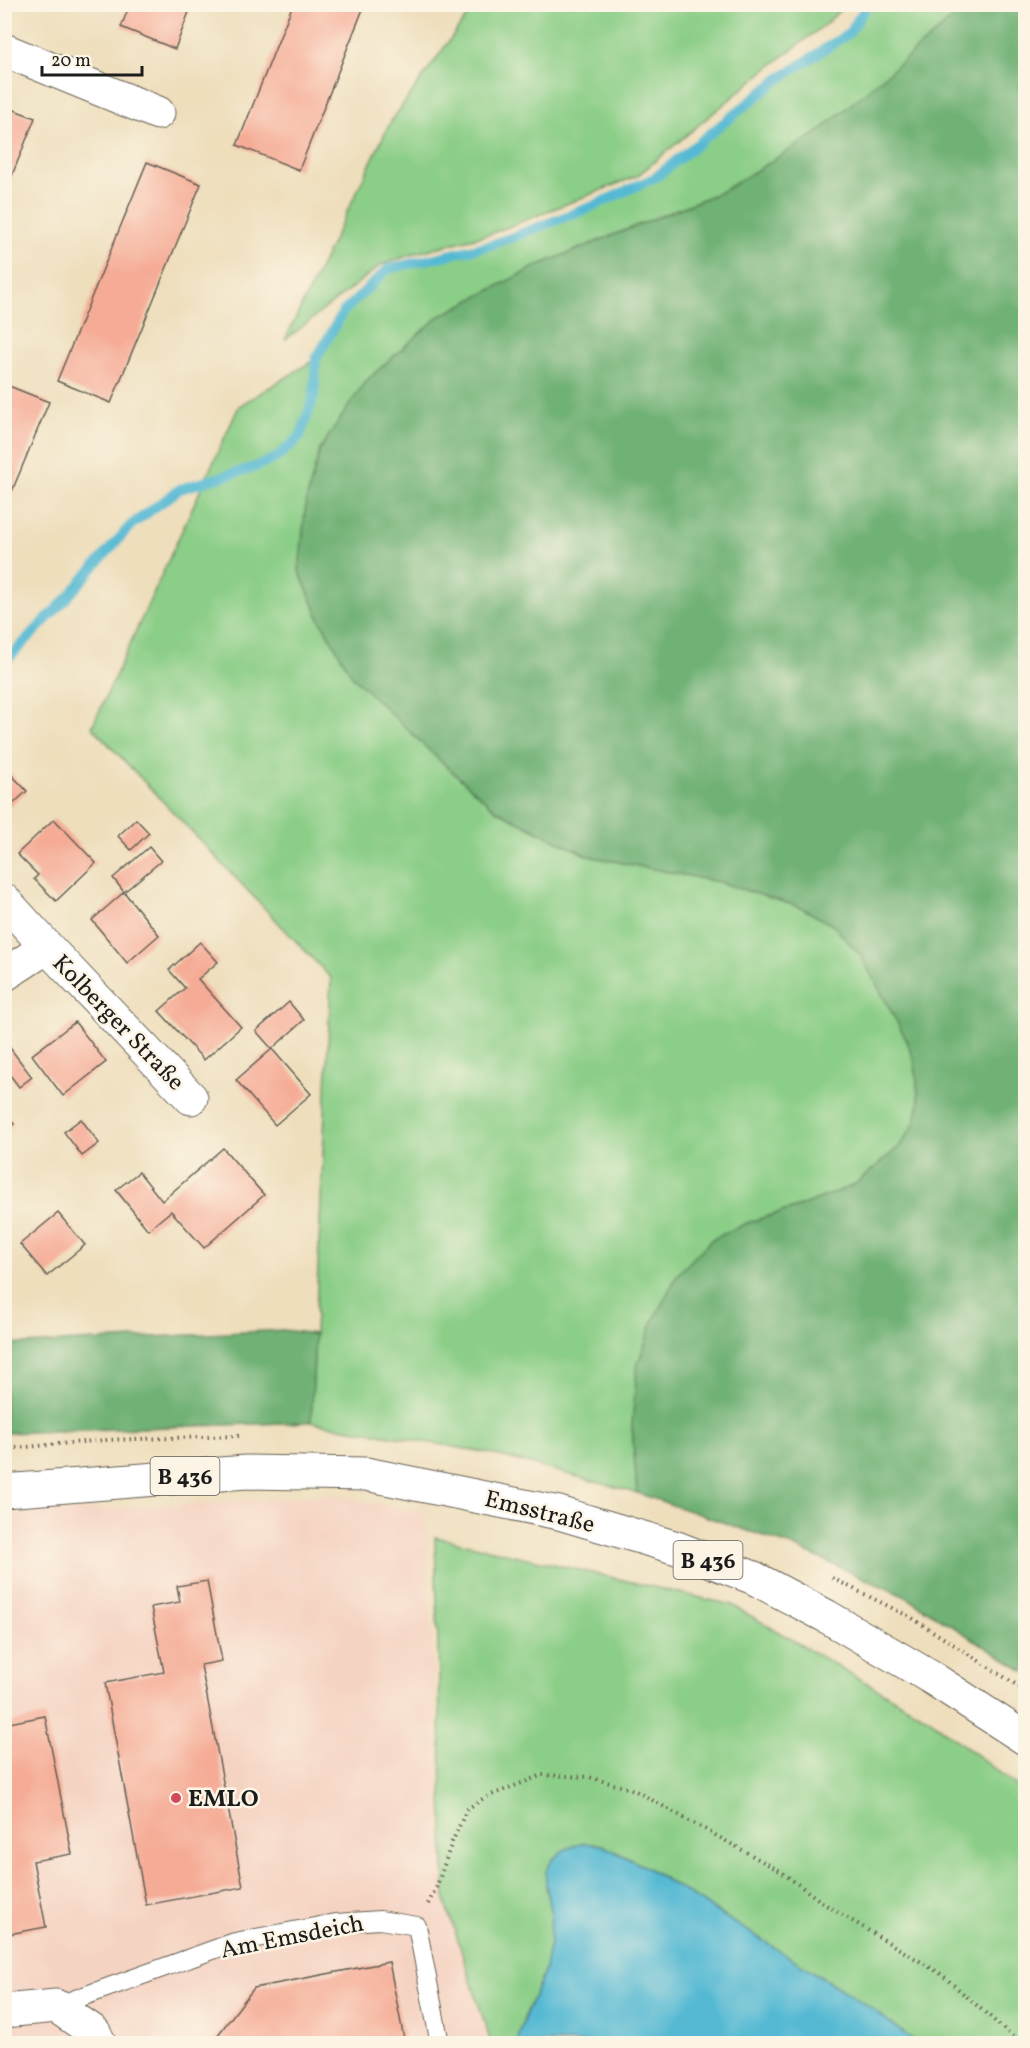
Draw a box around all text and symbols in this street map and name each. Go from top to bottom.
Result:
scale bar [42,39,142,77]
text: 20 m [51,49,91,74]
street label: Kolberger Straße [44,948,191,1099]
road number: B 436 [150,1457,219,1495]
street label: Emsstraße [481,1483,598,1543]
road number: B 436 [674,1541,742,1579]
place label: EMLO [188,1783,259,1817]
marker: EMLO [169,1791,183,1805]
street label: Am Emsdeich [218,1907,367,1969]

